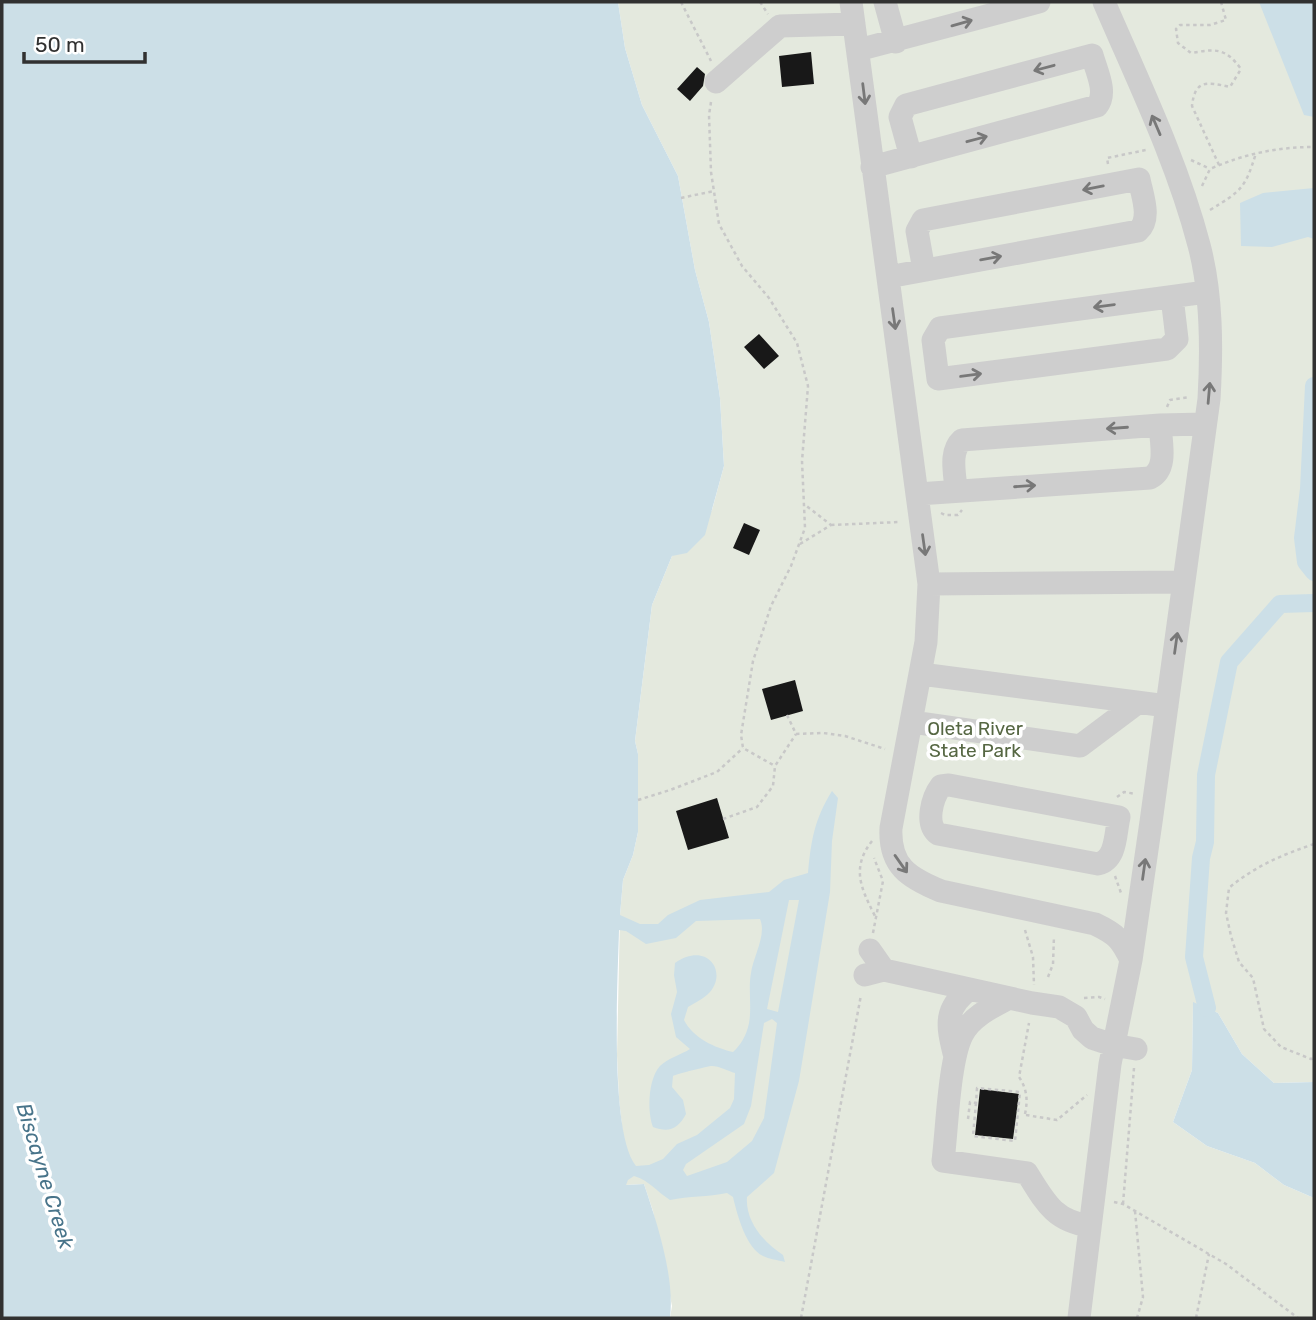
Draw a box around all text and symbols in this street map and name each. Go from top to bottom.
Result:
one-way arrow [951,16,973,29]
scale bar [24,21,145,65]
text: 50 m [35,32,85,57]
one-way arrow [1034,62,1056,75]
one-way arrow [857,82,870,105]
one-way arrow [1149,115,1162,137]
one-way arrow [965,132,988,145]
one-way arrow [1082,182,1105,195]
one-way arrow [979,251,1002,264]
one-way arrow [1093,300,1116,313]
one-way arrow [888,307,901,330]
one-way arrow [959,368,981,381]
one-way arrow [1203,383,1216,405]
one-way arrow [1106,422,1128,435]
one-way arrow [1013,479,1035,492]
one-way arrow [918,533,931,555]
one-way arrow [1169,632,1182,655]
park label: Oleta River State Park [927,717,1024,762]
one-way arrow [894,854,908,873]
one-way arrow [1138,858,1151,880]
water label: Biscayne Creek [11,1100,80,1253]

